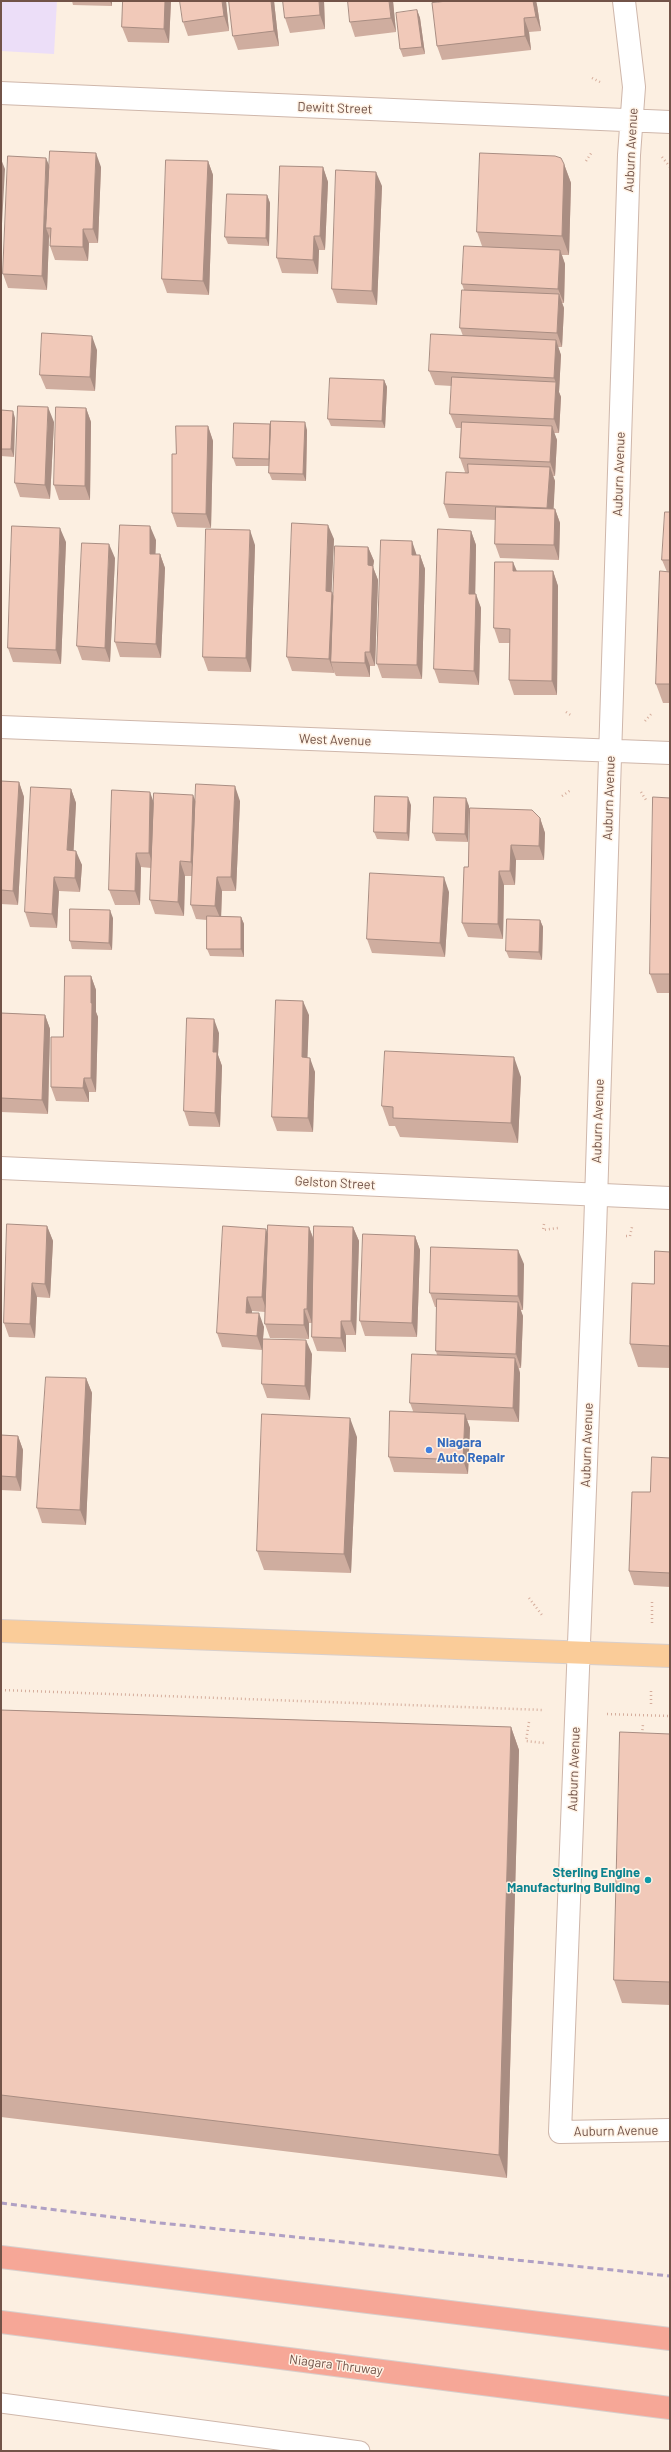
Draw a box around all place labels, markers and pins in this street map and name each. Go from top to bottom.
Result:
place label: Niagara Auto Repair [437,1435,505,1466]
marker: Niagara Auto Repair [424,1445,434,1455]
place label: Sterling Engine Manufacturing Building [507,1865,640,1896]
marker: Sterling Engine Manufacturing Building [643,1875,653,1885]

